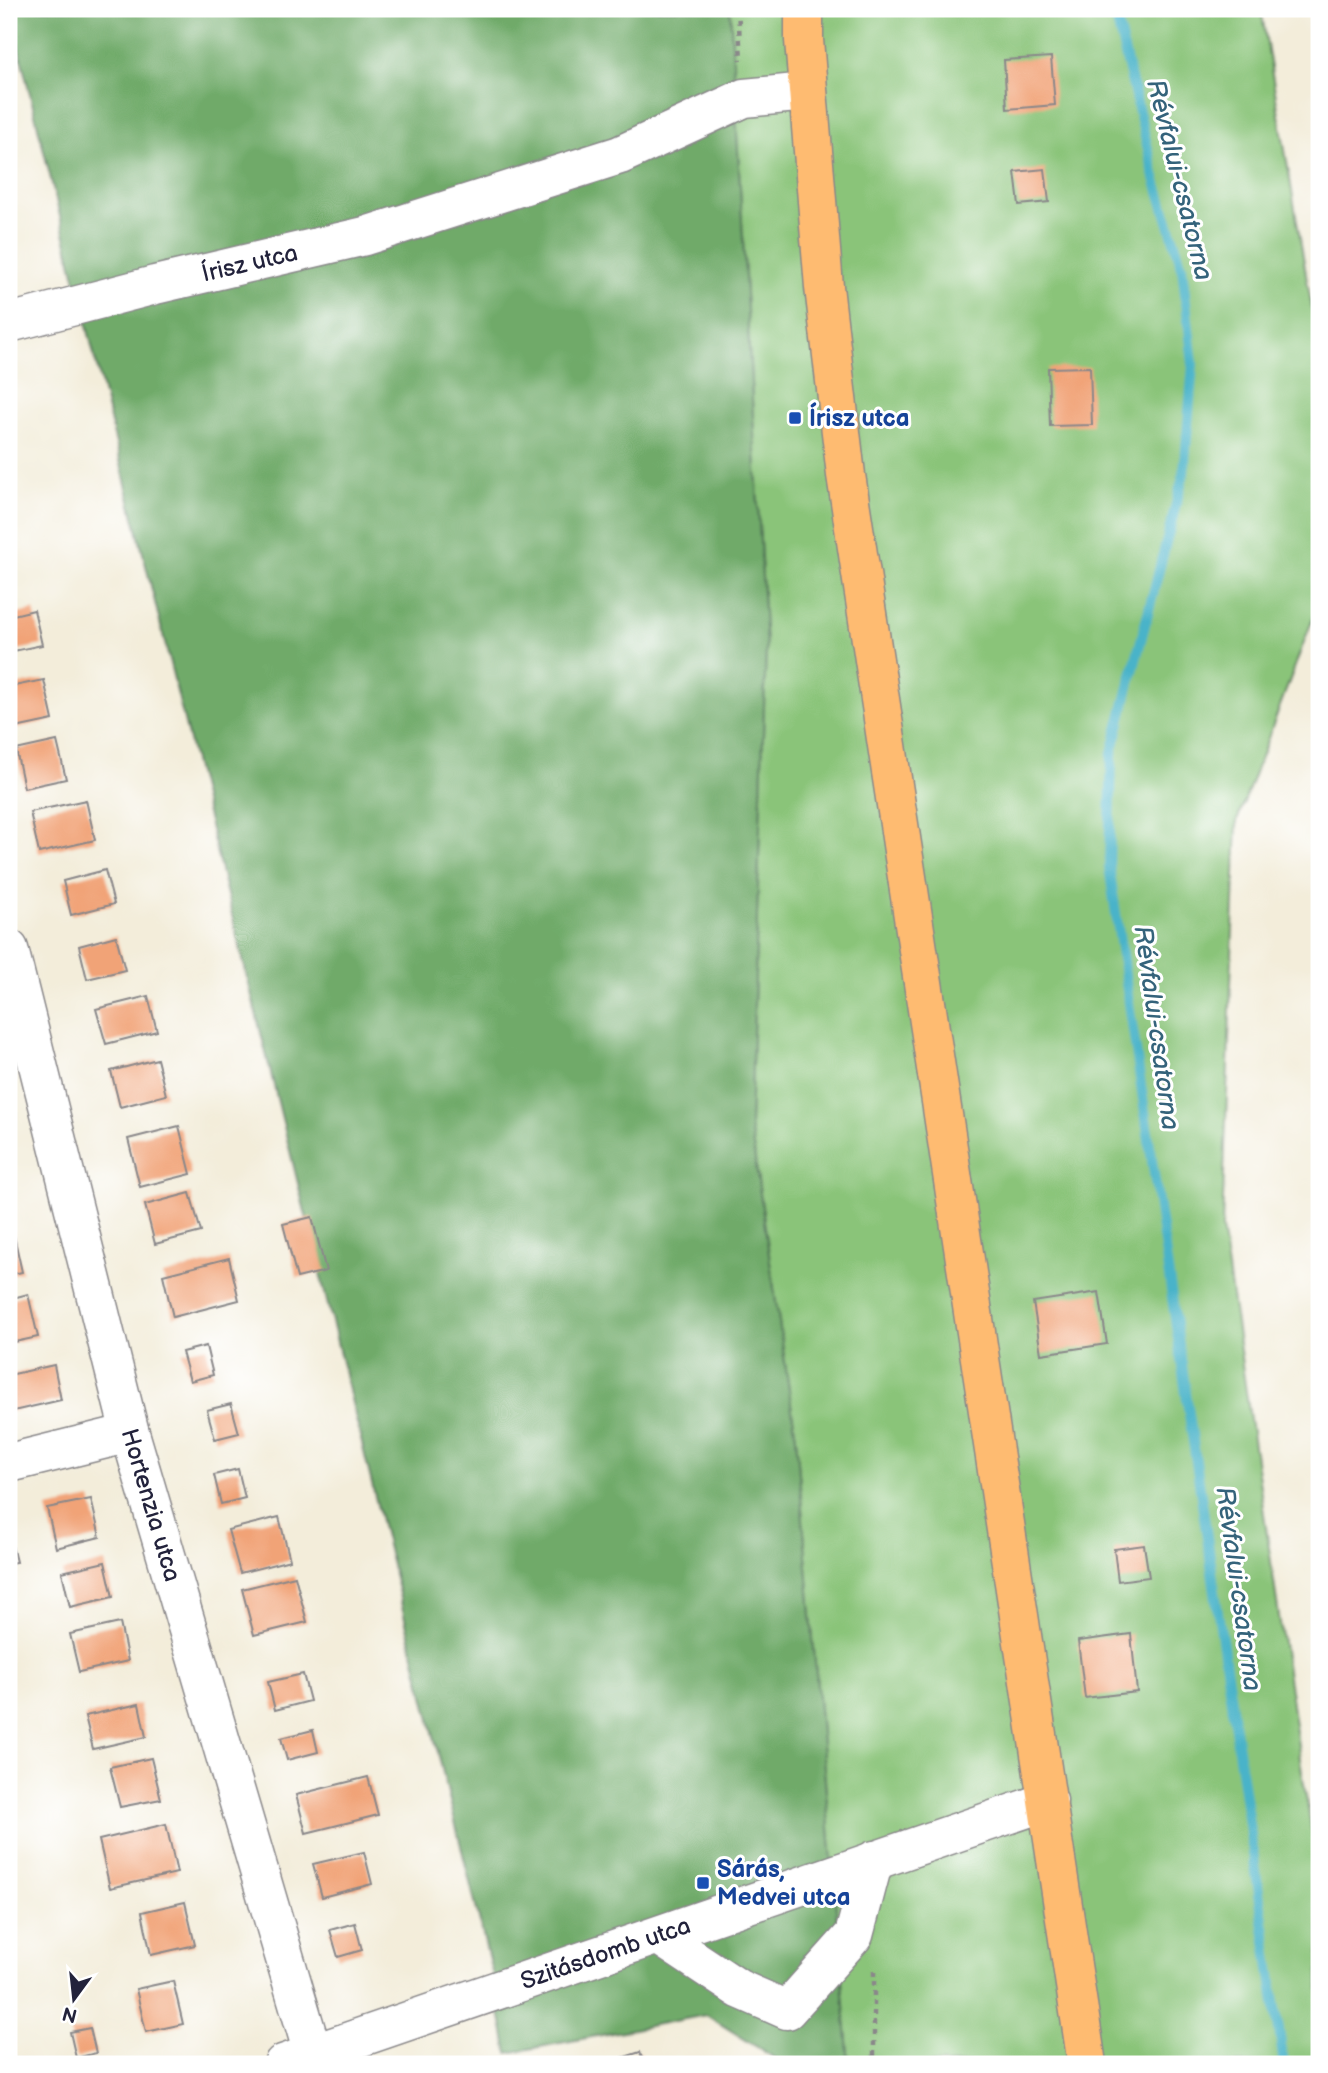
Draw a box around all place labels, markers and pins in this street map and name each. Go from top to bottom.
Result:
place label: Írisz utca [809,402,910,433]
marker: Írisz utca [787,410,803,426]
place label: Sárás, Medvei utca [717,1855,851,1912]
marker: Sárás, Medvei utca [695,1875,711,1891]

